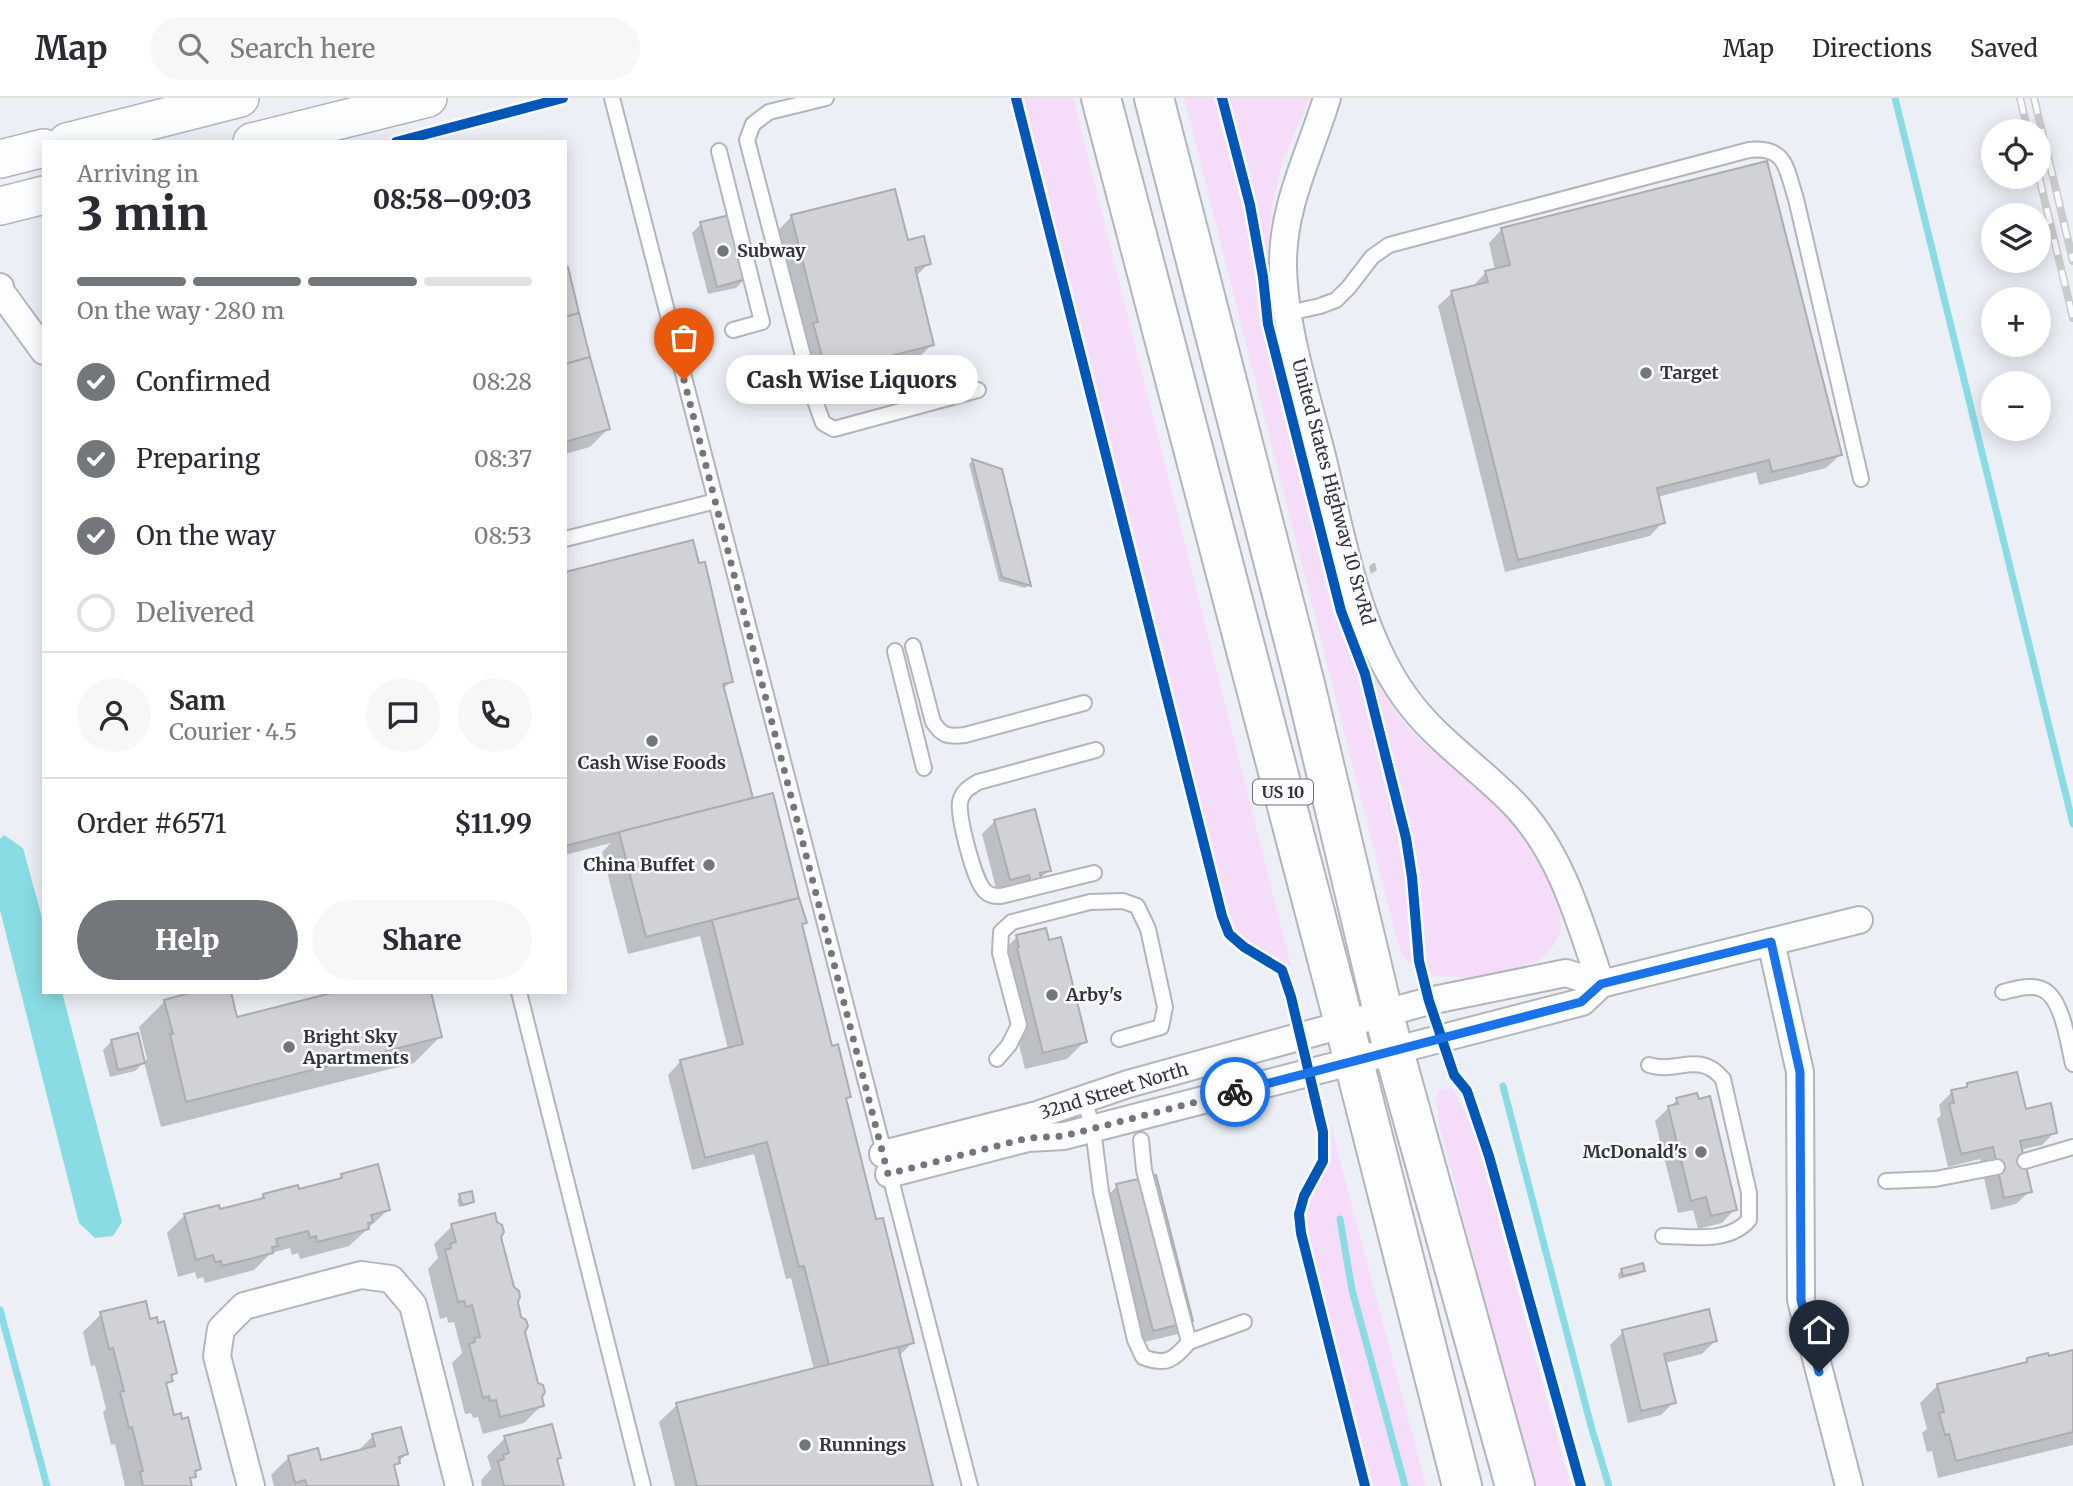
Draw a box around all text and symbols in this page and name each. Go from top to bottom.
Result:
search box [150,17,640,80]
text: Map [35,28,108,69]
icon: search [174,29,212,67]
text: Search here [230,32,375,65]
text: Map [1723,33,1774,64]
text: Directions [1812,33,1932,64]
text: Saved [1970,33,2038,64]
map controls [1981,119,2051,441]
button: locate [1981,119,2051,189]
text: Arriving in [77,159,199,188]
text: 08:58–09:03 [373,183,532,216]
text: 3 min [77,185,208,243]
button: layers [1981,203,2051,273]
place label: Subway [737,239,806,262]
marker: Subway [715,243,731,259]
button: + [1981,287,2051,357]
text: On the way · 280 m [77,296,284,325]
pin [654,308,714,380]
icon: bag [665,319,703,357]
callout: Cash Wise Liquors [726,356,978,404]
street label: United States Highway 10 SrvRd [1287,356,1380,628]
place label: Target [1660,361,1719,384]
icon: check [77,363,115,401]
text: Confirmed [136,365,271,398]
text: Cash Wise Liquors [747,365,957,394]
marker: Target [1638,365,1654,381]
text: 08:28 [472,367,532,396]
button: − [1981,371,2051,441]
icon: check [77,440,115,478]
text: Preparing [136,442,260,475]
text: 08:37 [474,444,532,473]
icon: check [77,517,115,555]
text: On the way [136,519,276,552]
text: 08:53 [474,521,532,550]
text: Delivered [136,596,255,629]
button: person [77,678,151,752]
button: chat [366,678,440,752]
button: phone [458,678,532,752]
text: Sam [169,684,226,717]
text: Courier · 4.5 [169,717,297,746]
marker: Cash Wise Foods [644,733,660,749]
place label: Cash Wise Foods [578,751,726,774]
road number: US 10 [1253,779,1313,804]
text: Order #6571 [77,807,226,840]
text: $11.99 [454,807,532,840]
place label: China Buffet [583,853,696,876]
marker: China Buffet [701,857,717,873]
button: Help [77,900,298,980]
button: Share [312,900,532,980]
place label: Arby's [1065,983,1122,1006]
marker: Arby's [1044,987,1060,1003]
place label: Bright Sky Apartments [302,1025,409,1069]
marker: Bright Sky Apartments [281,1039,297,1055]
street label: 32nd Street North [1037,1057,1191,1124]
courier [1200,1057,1270,1127]
icon: bike [1216,1073,1254,1111]
place label: McDonald's [1583,1140,1687,1163]
marker: McDonald's [1693,1144,1709,1160]
pin [1789,1300,1849,1372]
icon: home [1800,1311,1838,1349]
place label: Runnings [819,1433,906,1456]
marker: Runnings [797,1437,813,1453]

